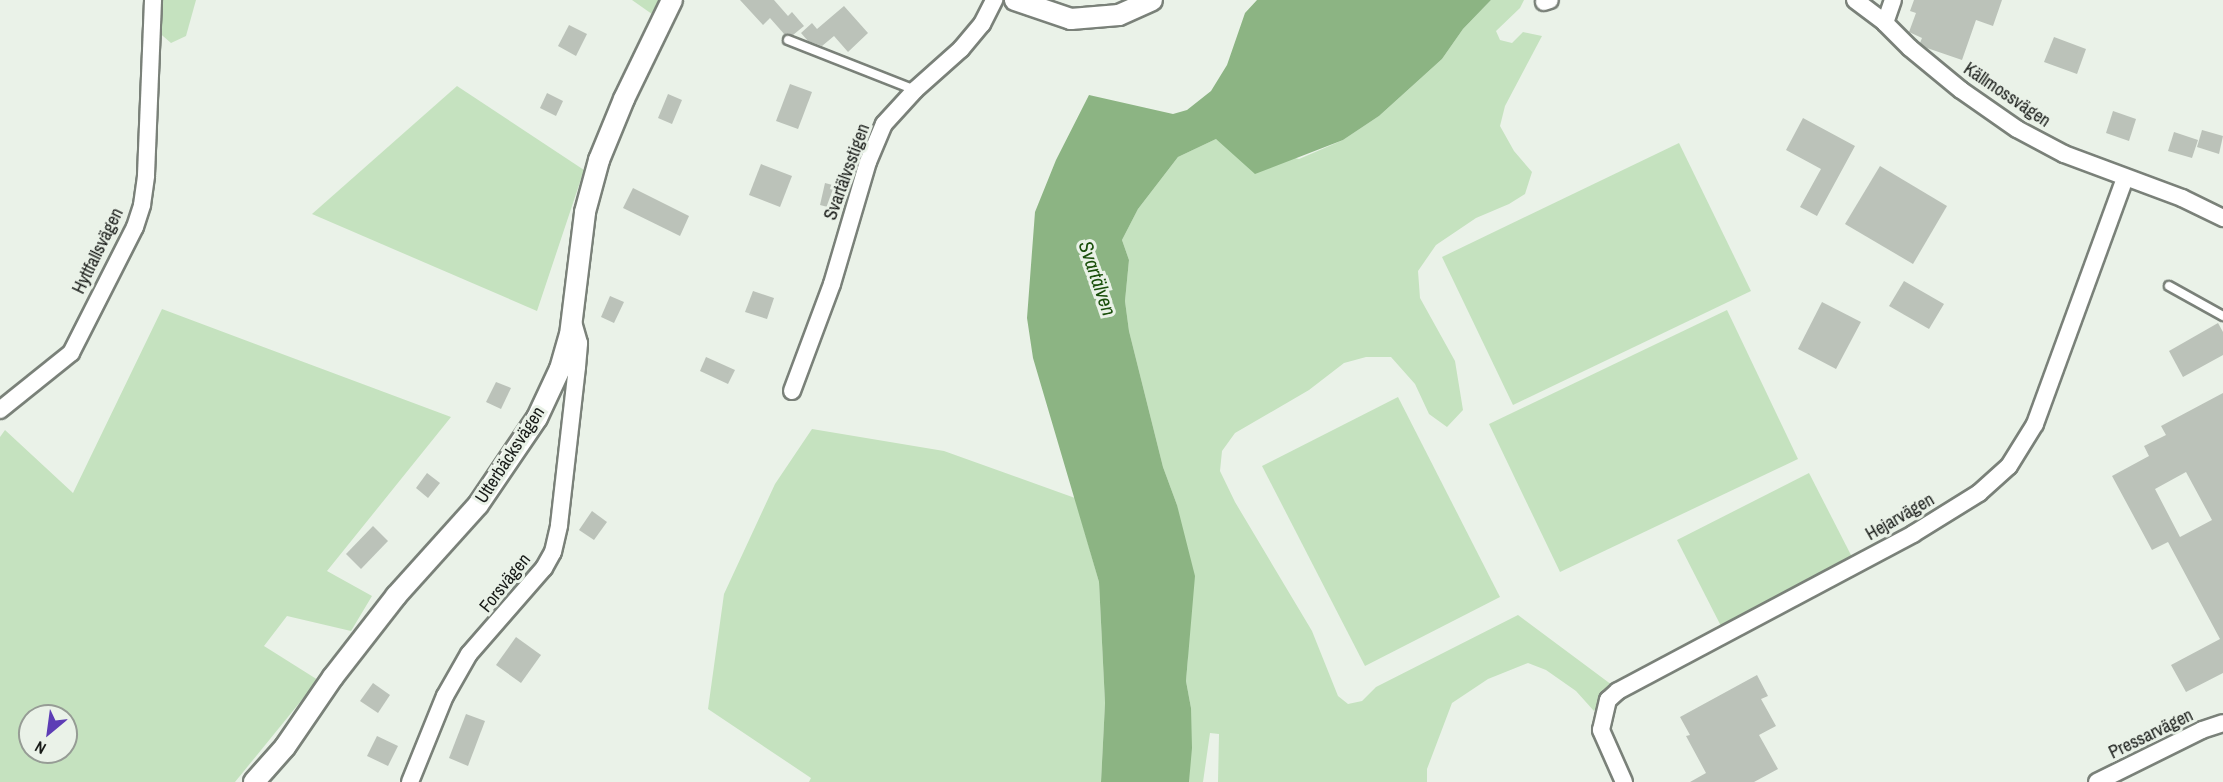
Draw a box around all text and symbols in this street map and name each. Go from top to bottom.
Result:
street label: Källmossvägen [1959,58,2055,132]
street label: Svartälvsstigen [820,121,874,223]
street label: Hyttfallsvägen [68,205,128,297]
water label: Svartälven [1074,237,1122,319]
street label: Utterbäcksvägen [471,403,549,507]
street label: Hejarvägen [1862,489,1938,545]
street label: Forsvägen [475,549,535,617]
north arrow [18,704,78,764]
street label: Pressarvägen [2105,704,2197,764]
text: N [31,736,50,760]

